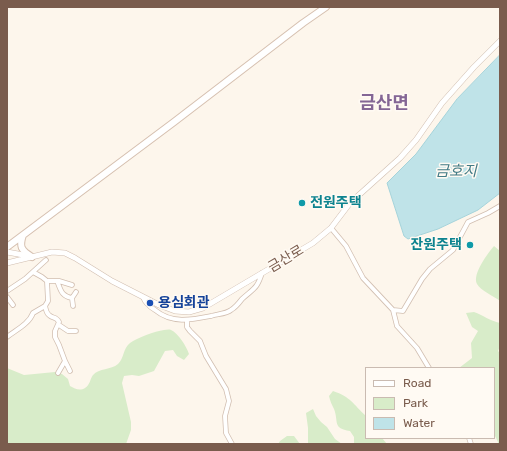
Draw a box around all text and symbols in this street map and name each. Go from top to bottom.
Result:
district label: 금산면 [359,93,409,115]
water label: 금호지 [435,163,477,181]
place label: 전원주택 [310,195,362,211]
marker: 전원주택 [297,198,307,208]
place label: 잔원주택 [410,237,462,253]
marker: 잔원주택 [465,240,475,250]
street label: 금산로 [265,242,307,276]
place label: 용심회관 [158,295,210,311]
marker: 용심회관 [145,298,155,308]
legend [365,367,495,439]
text: Road [403,376,431,390]
text: Park [403,396,428,410]
text: Water [403,416,435,430]

